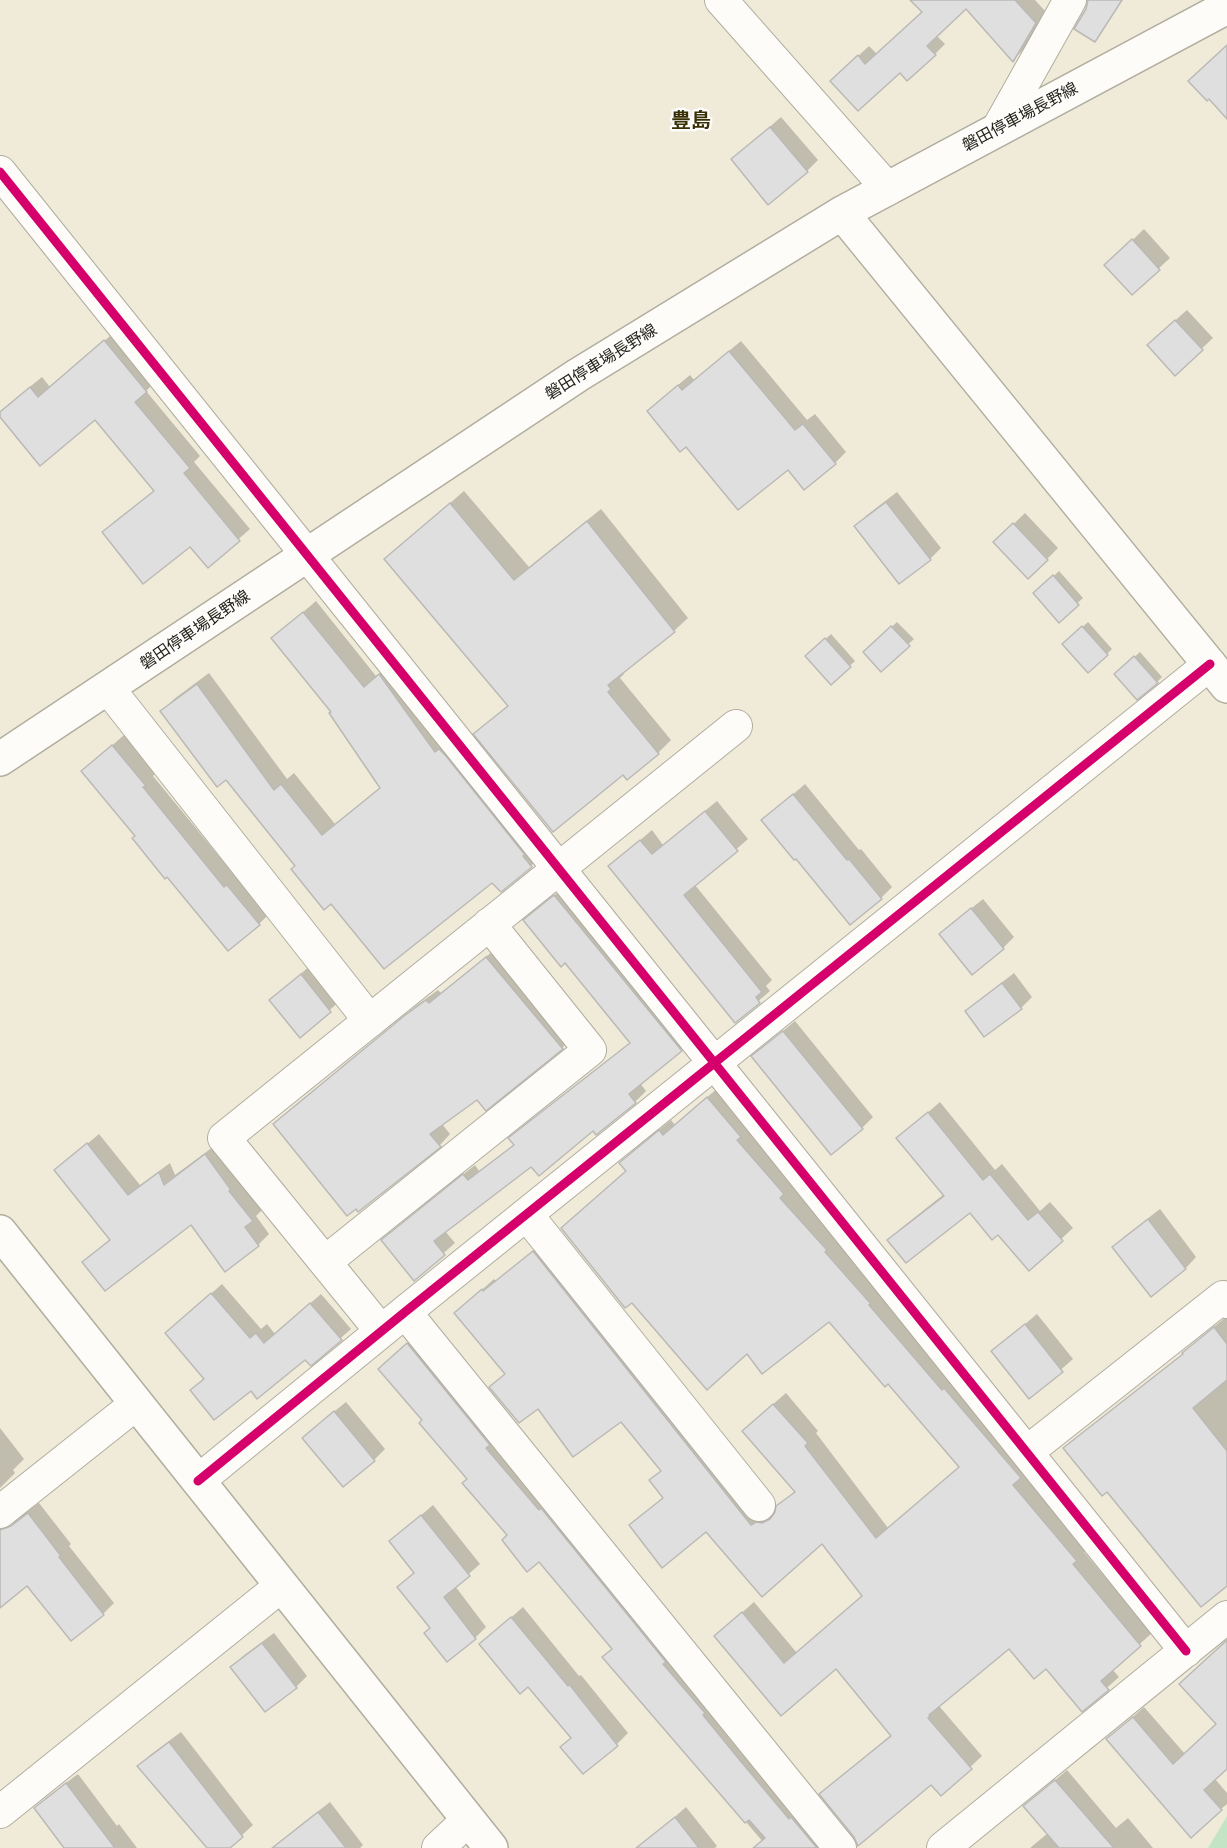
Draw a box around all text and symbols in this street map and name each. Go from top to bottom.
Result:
street label: 磐田停車場長野線 [959,78,1081,156]
district label: 豊島 [671,109,711,133]
street label: 磐田停車場長野線 [542,320,660,404]
street label: 磐田停車場長野線 [137,586,253,674]

